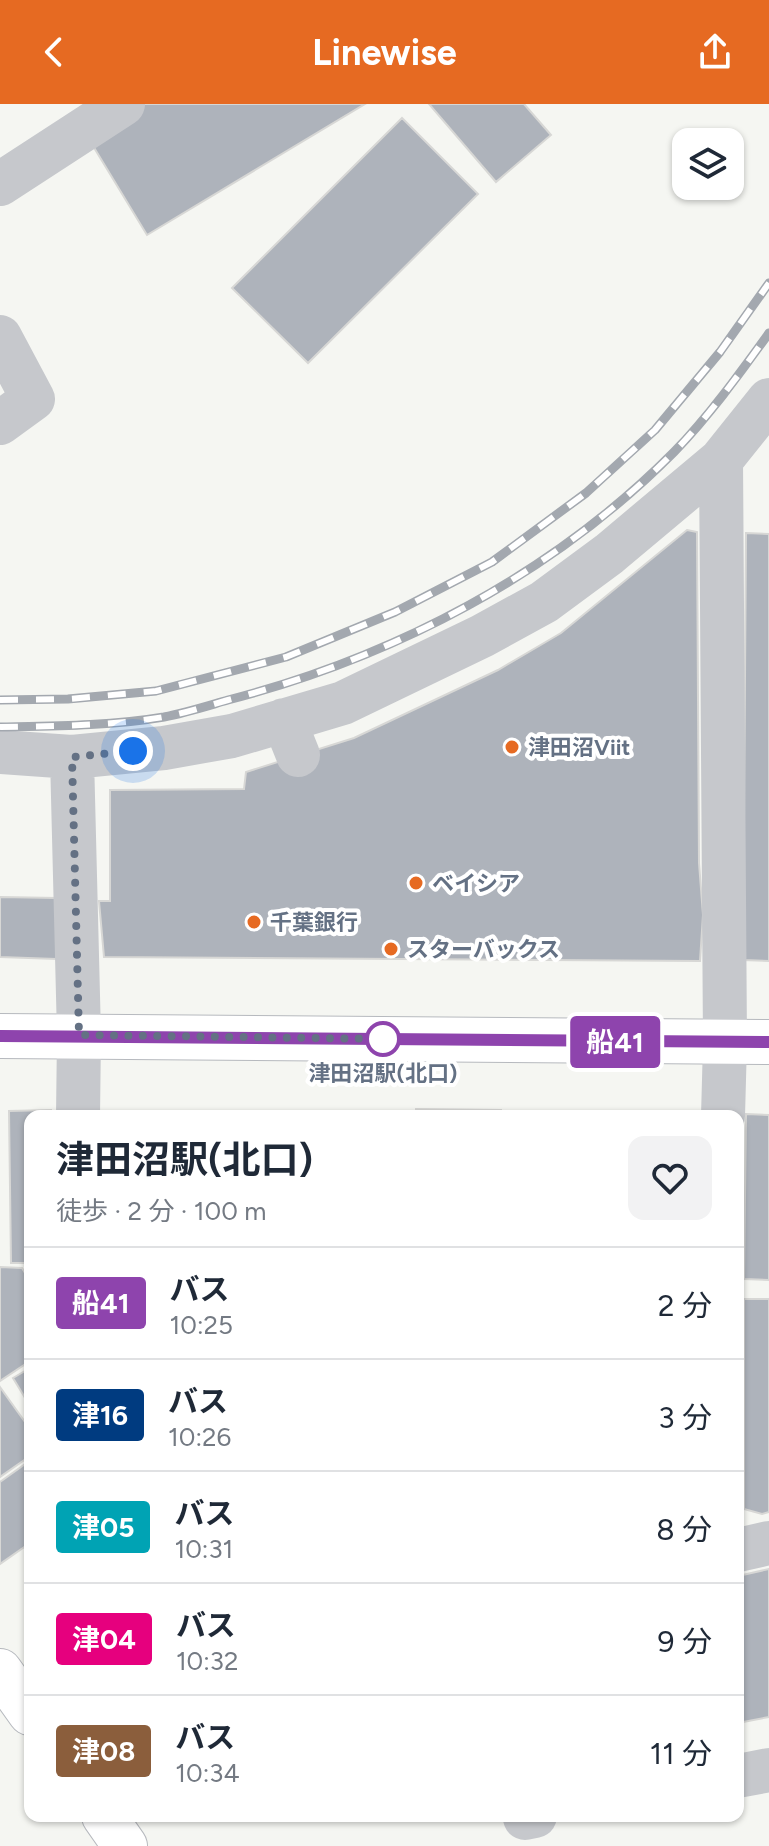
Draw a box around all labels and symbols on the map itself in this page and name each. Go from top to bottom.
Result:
your location [113,731,153,771]
place label: 津田沼Viit [528,734,630,761]
marker: 津田沼Viit [503,738,521,756]
place label: ベイシア [432,870,520,897]
marker: ベイシア [407,874,425,892]
place label: 千葉銀行 [270,909,358,936]
marker: 千葉銀行 [245,913,263,931]
place label: スターバックス [407,936,560,963]
marker: スターバックス [382,940,400,958]
line badge: 船41 [569,1016,661,1068]
marker: 津田沼駅(北口) [366,1022,400,1056]
place label: 津田沼駅(北口) [309,1060,457,1087]

